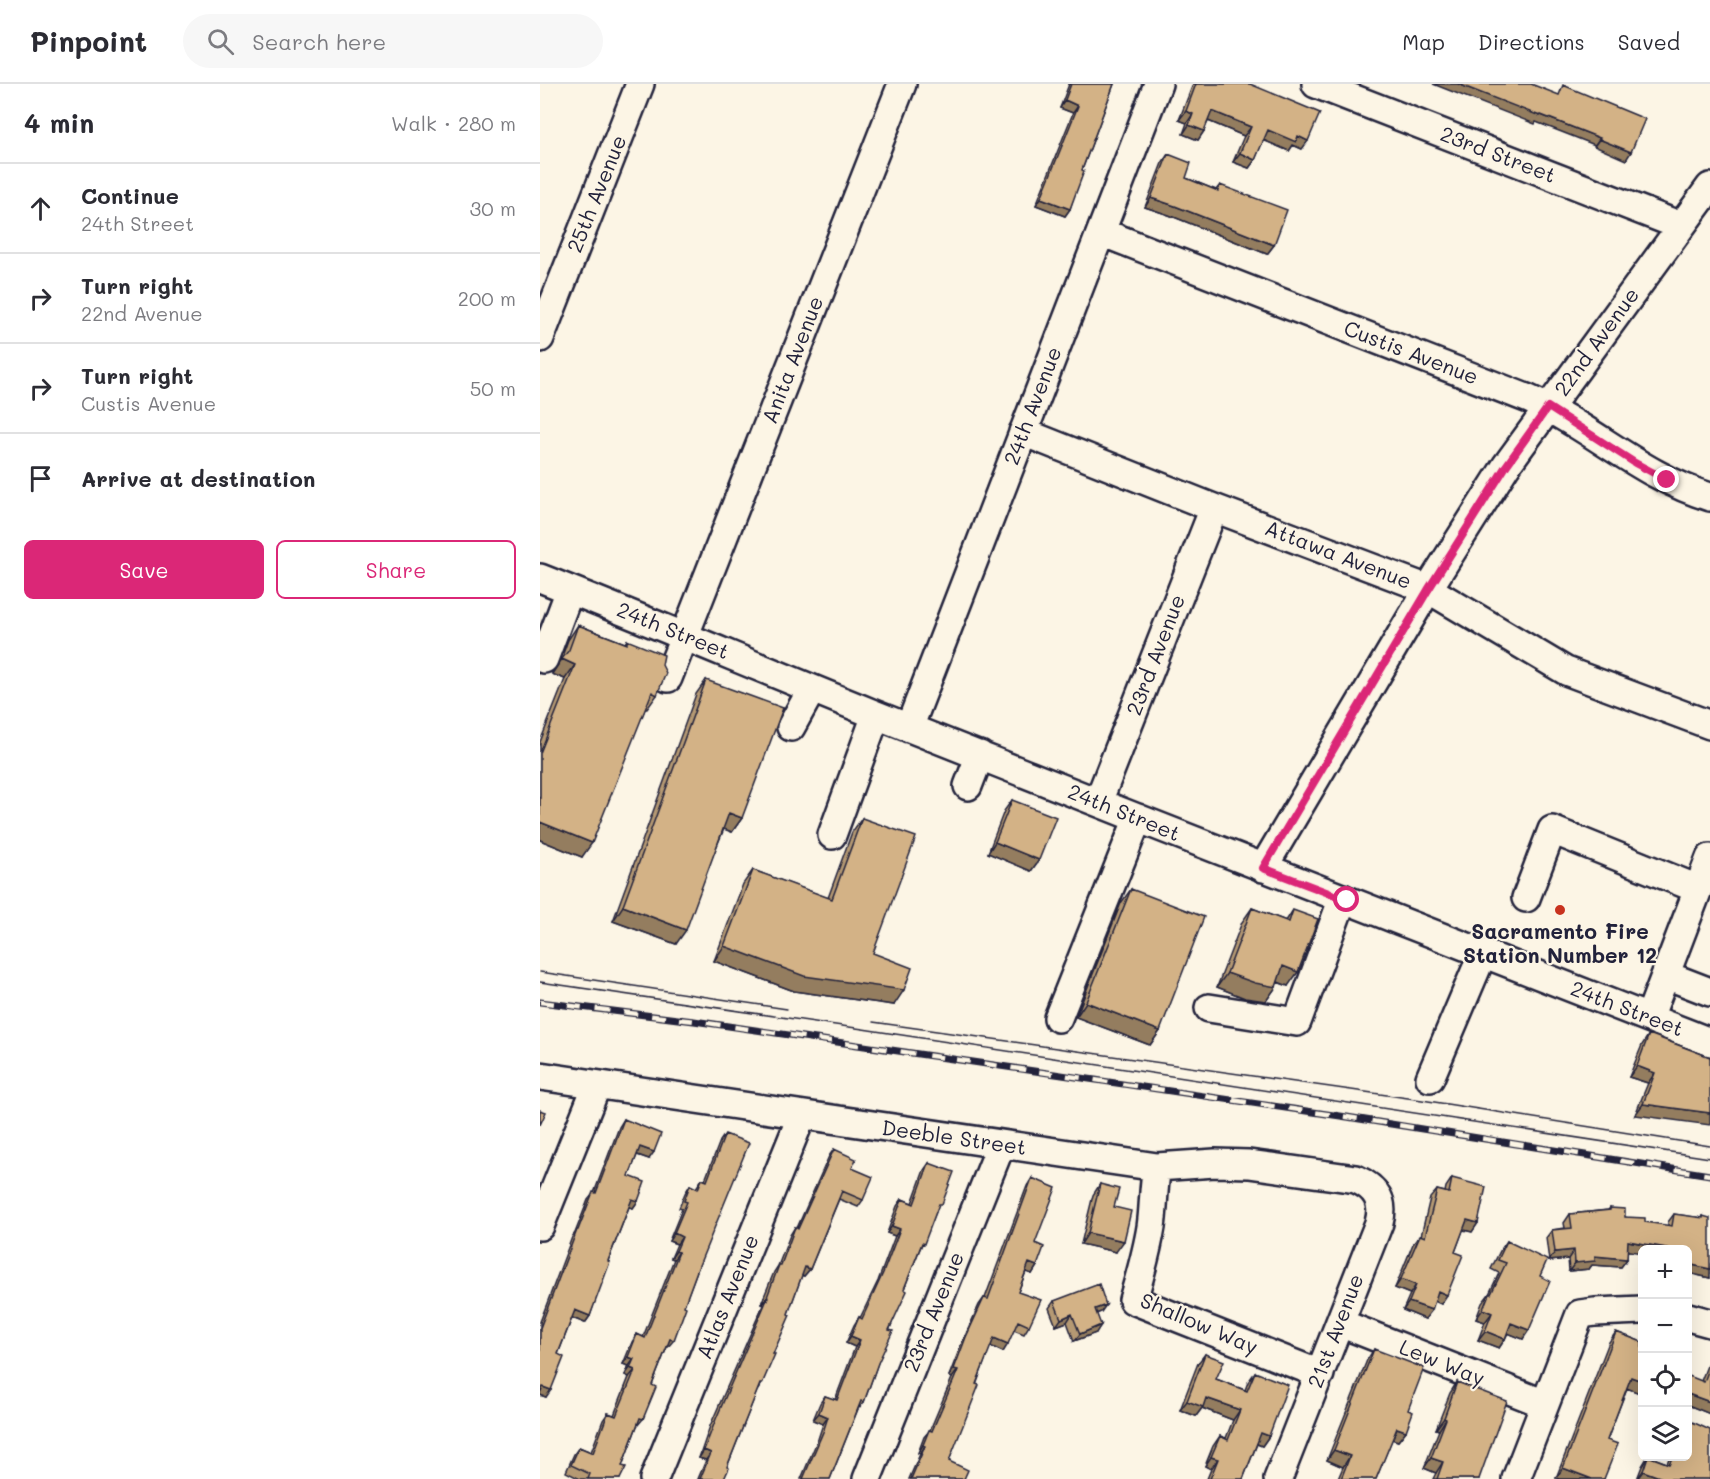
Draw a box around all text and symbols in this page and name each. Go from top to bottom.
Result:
search box [183,14,603,68]
text: Pinpoint [30,23,147,59]
icon: search [204,25,237,58]
text: Search here [252,27,386,56]
text: Map [1402,28,1445,55]
text: Directions [1478,28,1585,55]
text: Saved [1618,28,1680,55]
text: 4 min [24,106,94,140]
text: Walk · 280 m [391,110,516,136]
street label: 23rd Street [1437,119,1560,188]
street label: 25th Avenue [560,131,631,256]
text: Continue [81,181,179,210]
icon: ahead [24,192,57,225]
text: 30 m [470,195,516,221]
text: 24th Street [81,210,194,236]
text: Turn right [81,271,193,300]
icon: right [24,282,57,315]
street label: 22nd Avenue [1547,282,1644,401]
text: 200 m [458,285,516,311]
street label: Anita Avenue [755,292,828,427]
text: 22nd Avenue [81,300,203,326]
street label: Custis Avenue [1340,314,1483,390]
street label: 24th Avenue [997,343,1067,468]
text: Turn right [81,361,193,390]
icon: right [24,372,57,405]
text: 50 m [470,375,516,401]
text: Custis Avenue [81,390,216,416]
icon: arrive [24,462,57,495]
text: Arrive at destination [81,464,316,493]
route end [1653,466,1679,492]
street label: Attawa Avenue [1261,513,1416,594]
button: Save [24,540,264,599]
button: Share [276,540,516,599]
street label: 23rd Avenue [1119,590,1190,719]
street label: 24th Street [613,595,734,664]
street label: 24th Street [1064,777,1185,846]
route start [1333,886,1359,912]
marker: Sacramento Fire Station Number 12 [1553,903,1567,917]
place label: Sacramento Fire Station Number 12 [1463,917,1657,968]
street label: 24th Street [1567,974,1688,1041]
street label: Deeble Street [880,1113,1028,1160]
street label: Atlas Avenue [689,1230,764,1363]
map controls [1638,1245,1692,1461]
button: + [1638,1245,1692,1299]
street label: 23rd Avenue [896,1247,969,1375]
street label: 21st Avenue [1301,1270,1369,1391]
street label: Shallow Way [1137,1286,1263,1360]
button: − [1638,1299,1692,1353]
street label: Lew Way [1396,1332,1489,1391]
button: locate [1638,1353,1692,1407]
button: layers [1638,1407,1692,1461]

